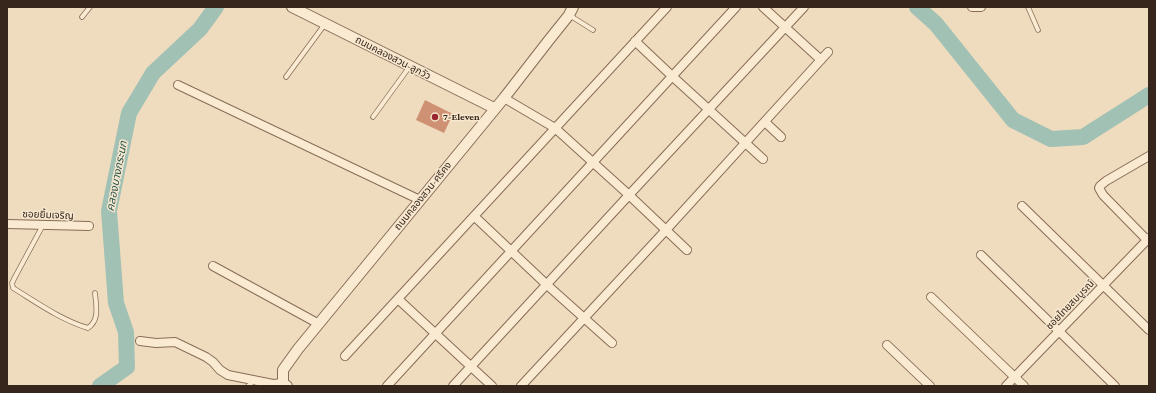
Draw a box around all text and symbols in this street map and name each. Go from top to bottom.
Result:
street label: ถนนคลองสวน-ลูกวัว [353,34,433,82]
place label: 7-Eleven [443,111,480,123]
marker: 7-Eleven [430,112,440,122]
water label: คลองบางกระนก [104,140,130,212]
street label: ถนนคลองสวน-ศรีคง [392,159,454,233]
street label: ซอยยิ้มเจริญ [22,208,74,222]
street label: ซอยไทยสมบูรณ์ [1043,278,1097,332]

